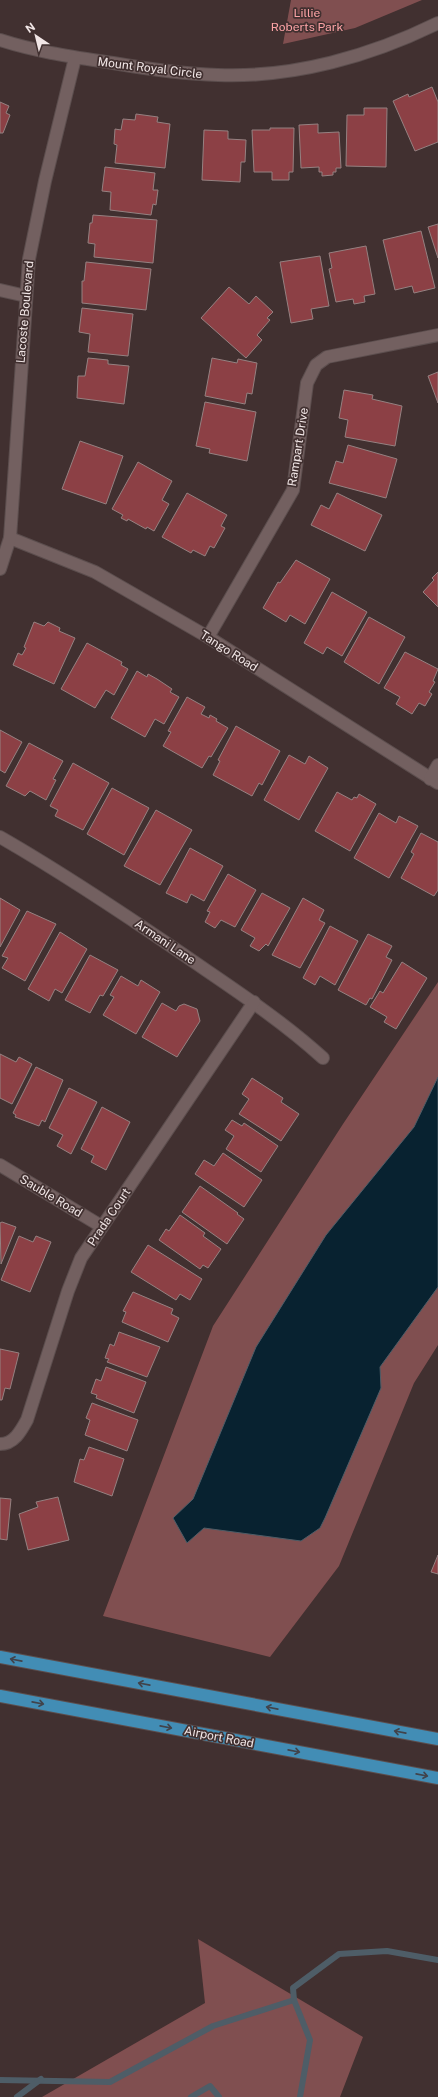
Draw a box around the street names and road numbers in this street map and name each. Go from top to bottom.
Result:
street label: Mount Royal Circle [97,55,203,81]
street label: Lacoste Boulevard [14,260,36,364]
street label: Rampart Drive [285,406,311,487]
street label: Tango Road [198,628,260,674]
street label: Armani Lane [132,917,198,968]
street label: Sauble Road [17,1172,85,1220]
street label: Prada Court [85,1185,134,1249]
street label: Airport Road [183,1723,255,1751]

